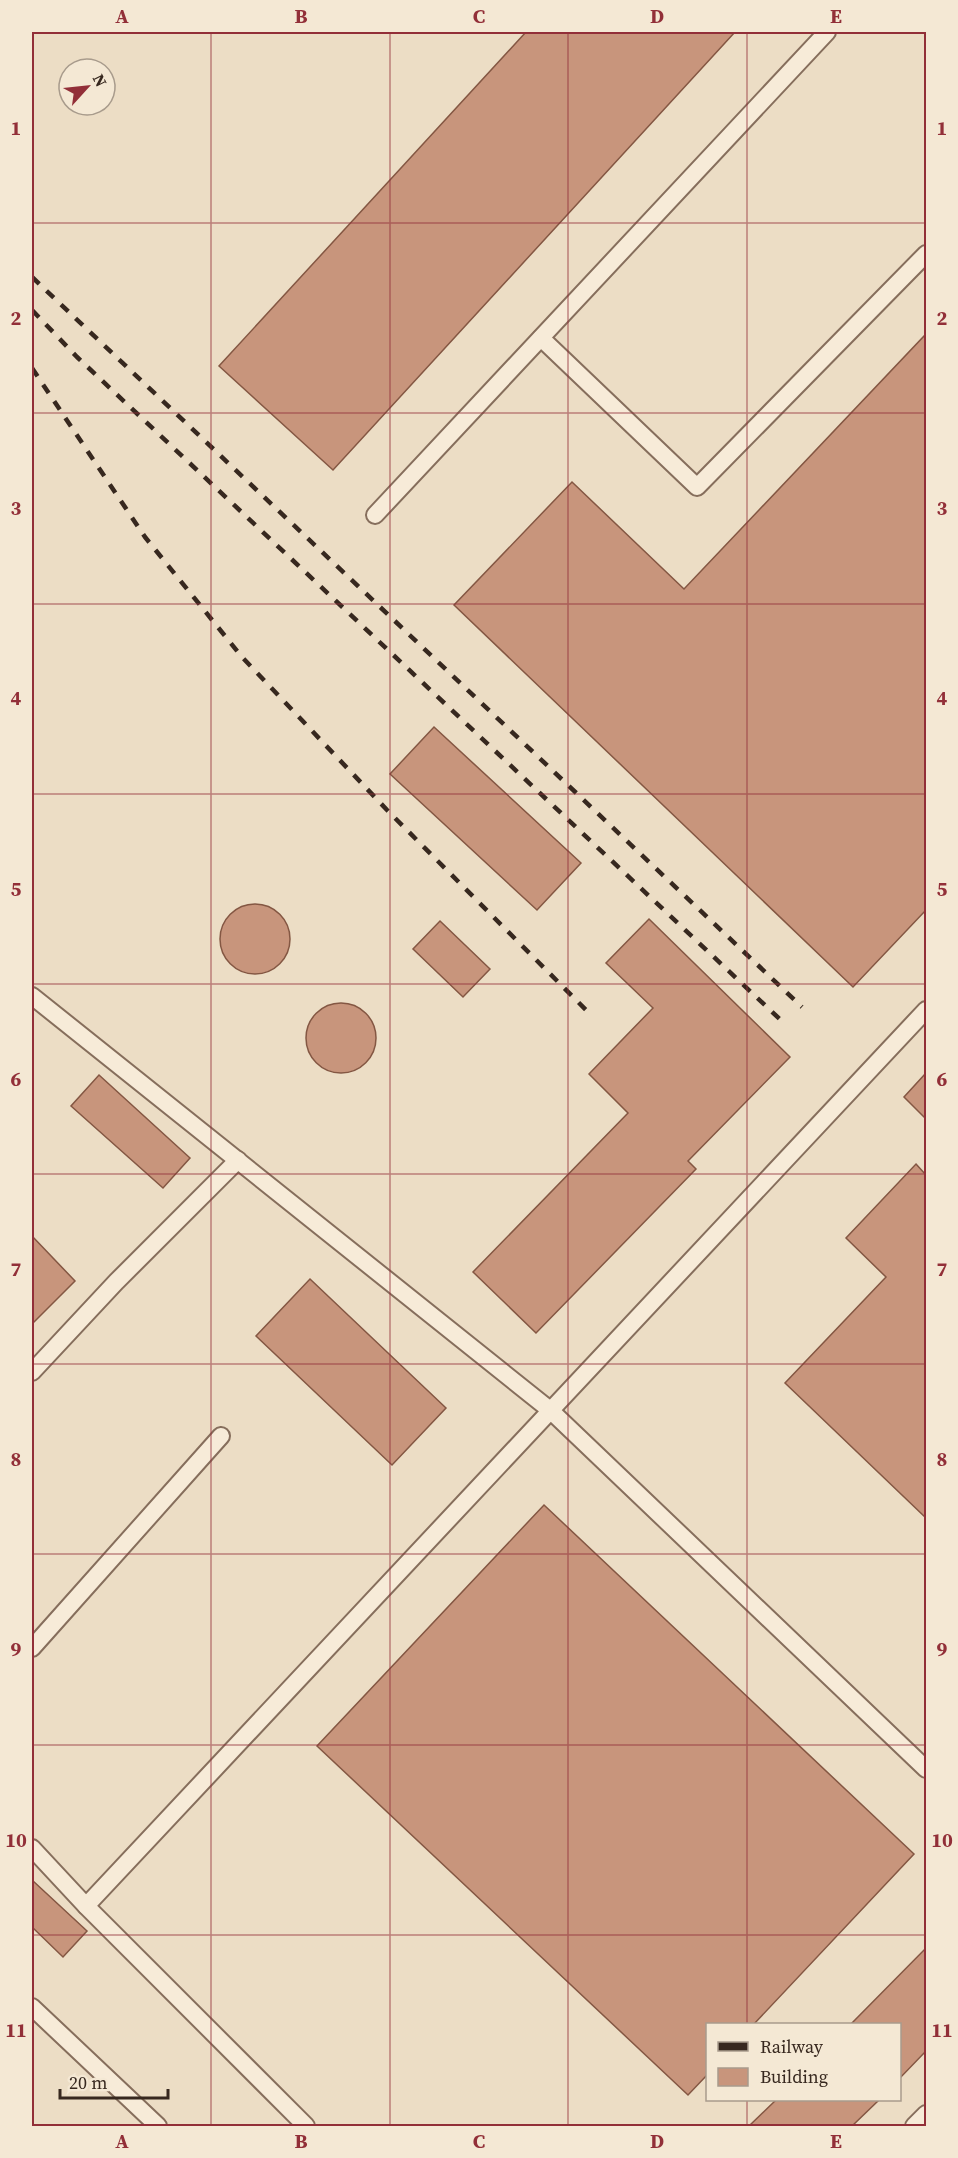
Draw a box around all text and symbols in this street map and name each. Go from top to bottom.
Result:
text: A [115,2,129,30]
text: B [294,2,308,30]
text: C [473,2,485,30]
text: D [650,2,664,30]
text: E [830,2,842,30]
north arrow [57,57,117,117]
text: N [88,70,113,91]
text: 1 [11,114,21,142]
text: 1 [937,114,947,142]
text: 2 [11,304,22,332]
text: 2 [937,304,948,332]
text: 3 [11,494,22,522]
text: 3 [937,494,948,522]
text: 4 [11,684,22,712]
text: 4 [937,684,948,712]
text: 5 [11,875,22,903]
text: 5 [937,875,948,903]
text: 6 [11,1065,22,1093]
text: 6 [937,1065,948,1093]
text: 7 [11,1255,22,1283]
text: 7 [937,1255,948,1283]
text: 8 [11,1445,21,1473]
text: 8 [937,1445,947,1473]
text: 9 [11,1635,22,1663]
text: 9 [937,1635,948,1663]
text: 10 [5,1826,27,1854]
text: 10 [931,1826,953,1854]
text: 11 [5,2016,27,2044]
text: 11 [931,2016,953,2044]
legend [706,2023,901,2101]
text: Railway [760,2034,824,2059]
scale bar [60,2062,168,2100]
text: Building [760,2064,828,2089]
text: 20 m [69,2070,107,2095]
text: A [115,2127,129,2155]
text: B [294,2127,308,2155]
text: C [473,2127,485,2155]
text: D [650,2127,664,2155]
text: E [830,2127,842,2155]

